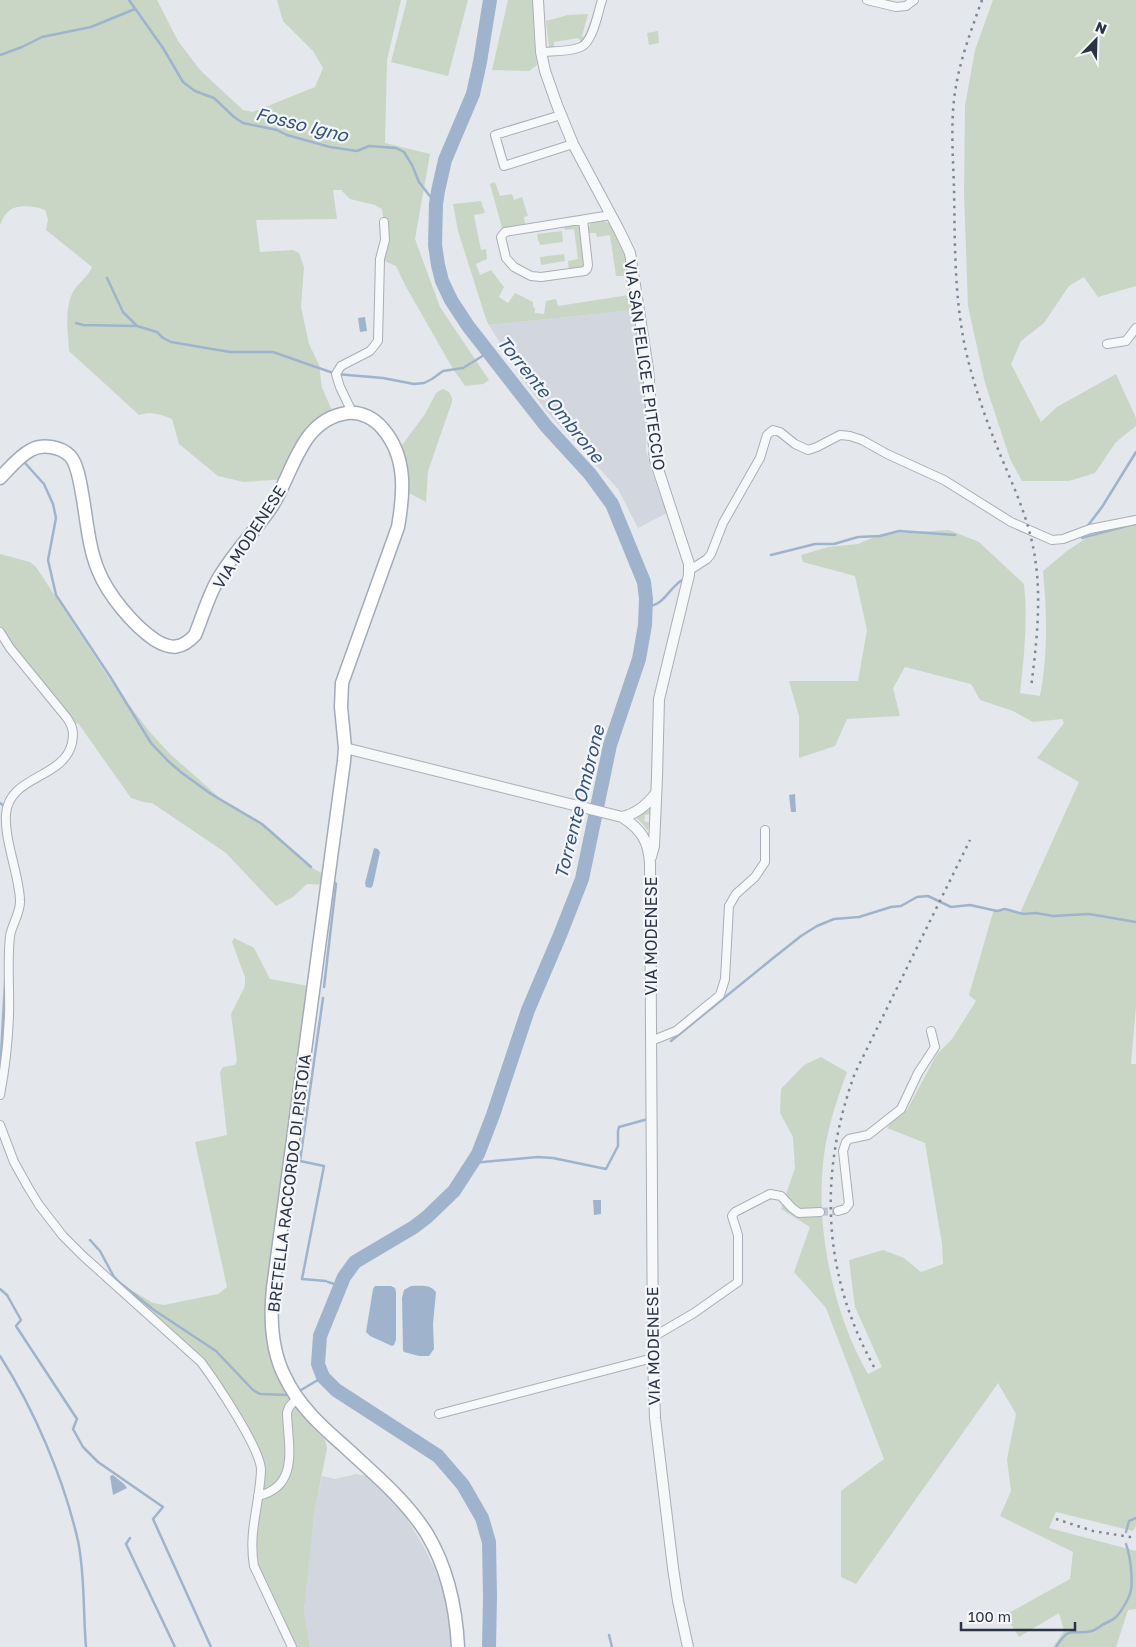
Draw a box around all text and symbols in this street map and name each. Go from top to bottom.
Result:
north arrow [1071,15,1121,65]
text: N [1093,18,1109,37]
water label: Fosso Igno [254,102,352,146]
street label: VIA SAN FELICE E PITECCIO [620,258,670,472]
water label: Torrente Ombrone [493,331,610,468]
street label: VIA MODENESE [208,482,290,592]
water label: Torrente Ombrone [549,722,609,881]
street label: VIA MODENESE [641,877,661,995]
street label: BRETELLA RACCORDO DI PISTOIA [263,1052,315,1313]
street label: VIA MODENESE [642,1286,664,1406]
scale bar [961,1600,1075,1632]
text: 100 m [968,1607,1011,1625]

